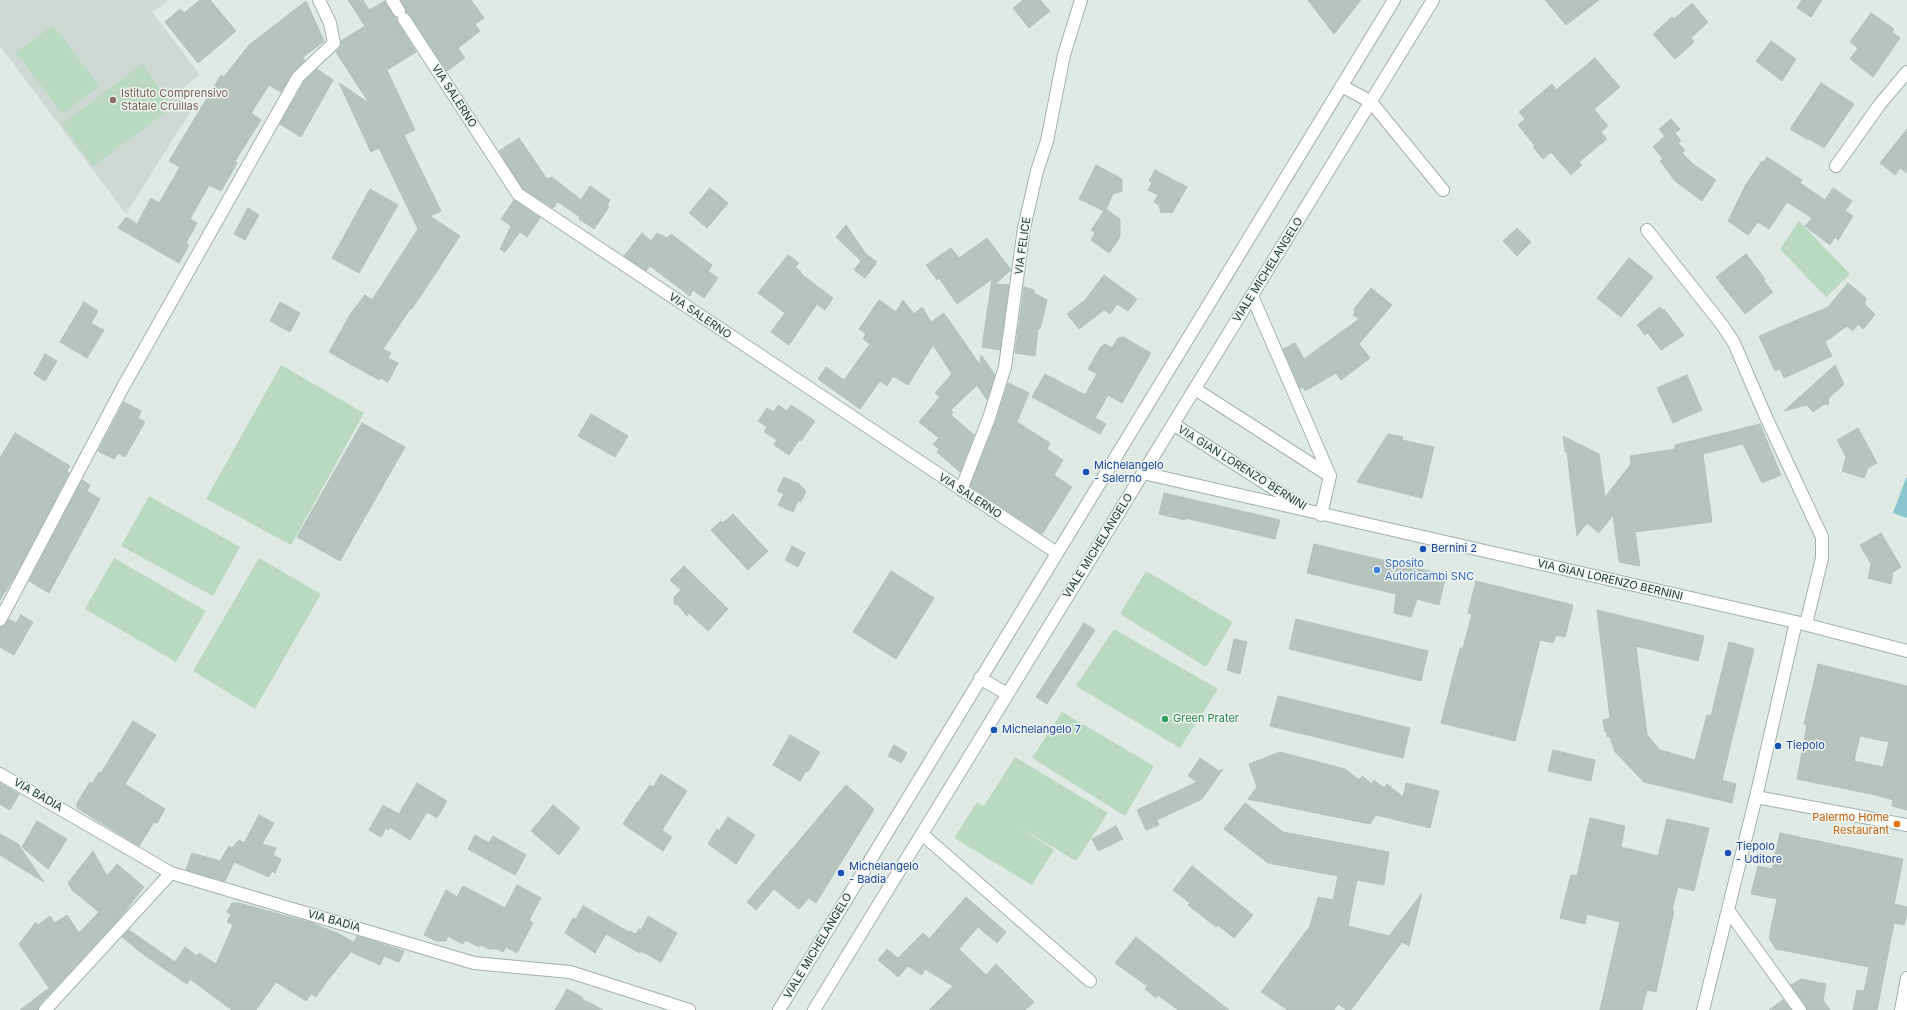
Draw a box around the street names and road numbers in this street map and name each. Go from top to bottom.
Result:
street label: VIA SALERNO [429,62,479,130]
street label: VIALE MICHELANGELO [1230,215,1306,325]
street label: VIA FELICE [1012,216,1034,276]
street label: VIA SALERNO [666,290,734,342]
street label: VIA GIAN LORENZO BERNINI [1175,423,1309,513]
street label: VIA SALERNO [936,471,1004,521]
street label: VIALE MICHELANGELO [1060,491,1136,601]
street label: VIA GIAN LORENZO BERNINI [1536,557,1684,603]
street label: VIA BADIA [11,776,65,814]
street label: VIALE MICHELANGELO [781,891,855,1001]
street label: VIA BADIA [306,907,362,935]

